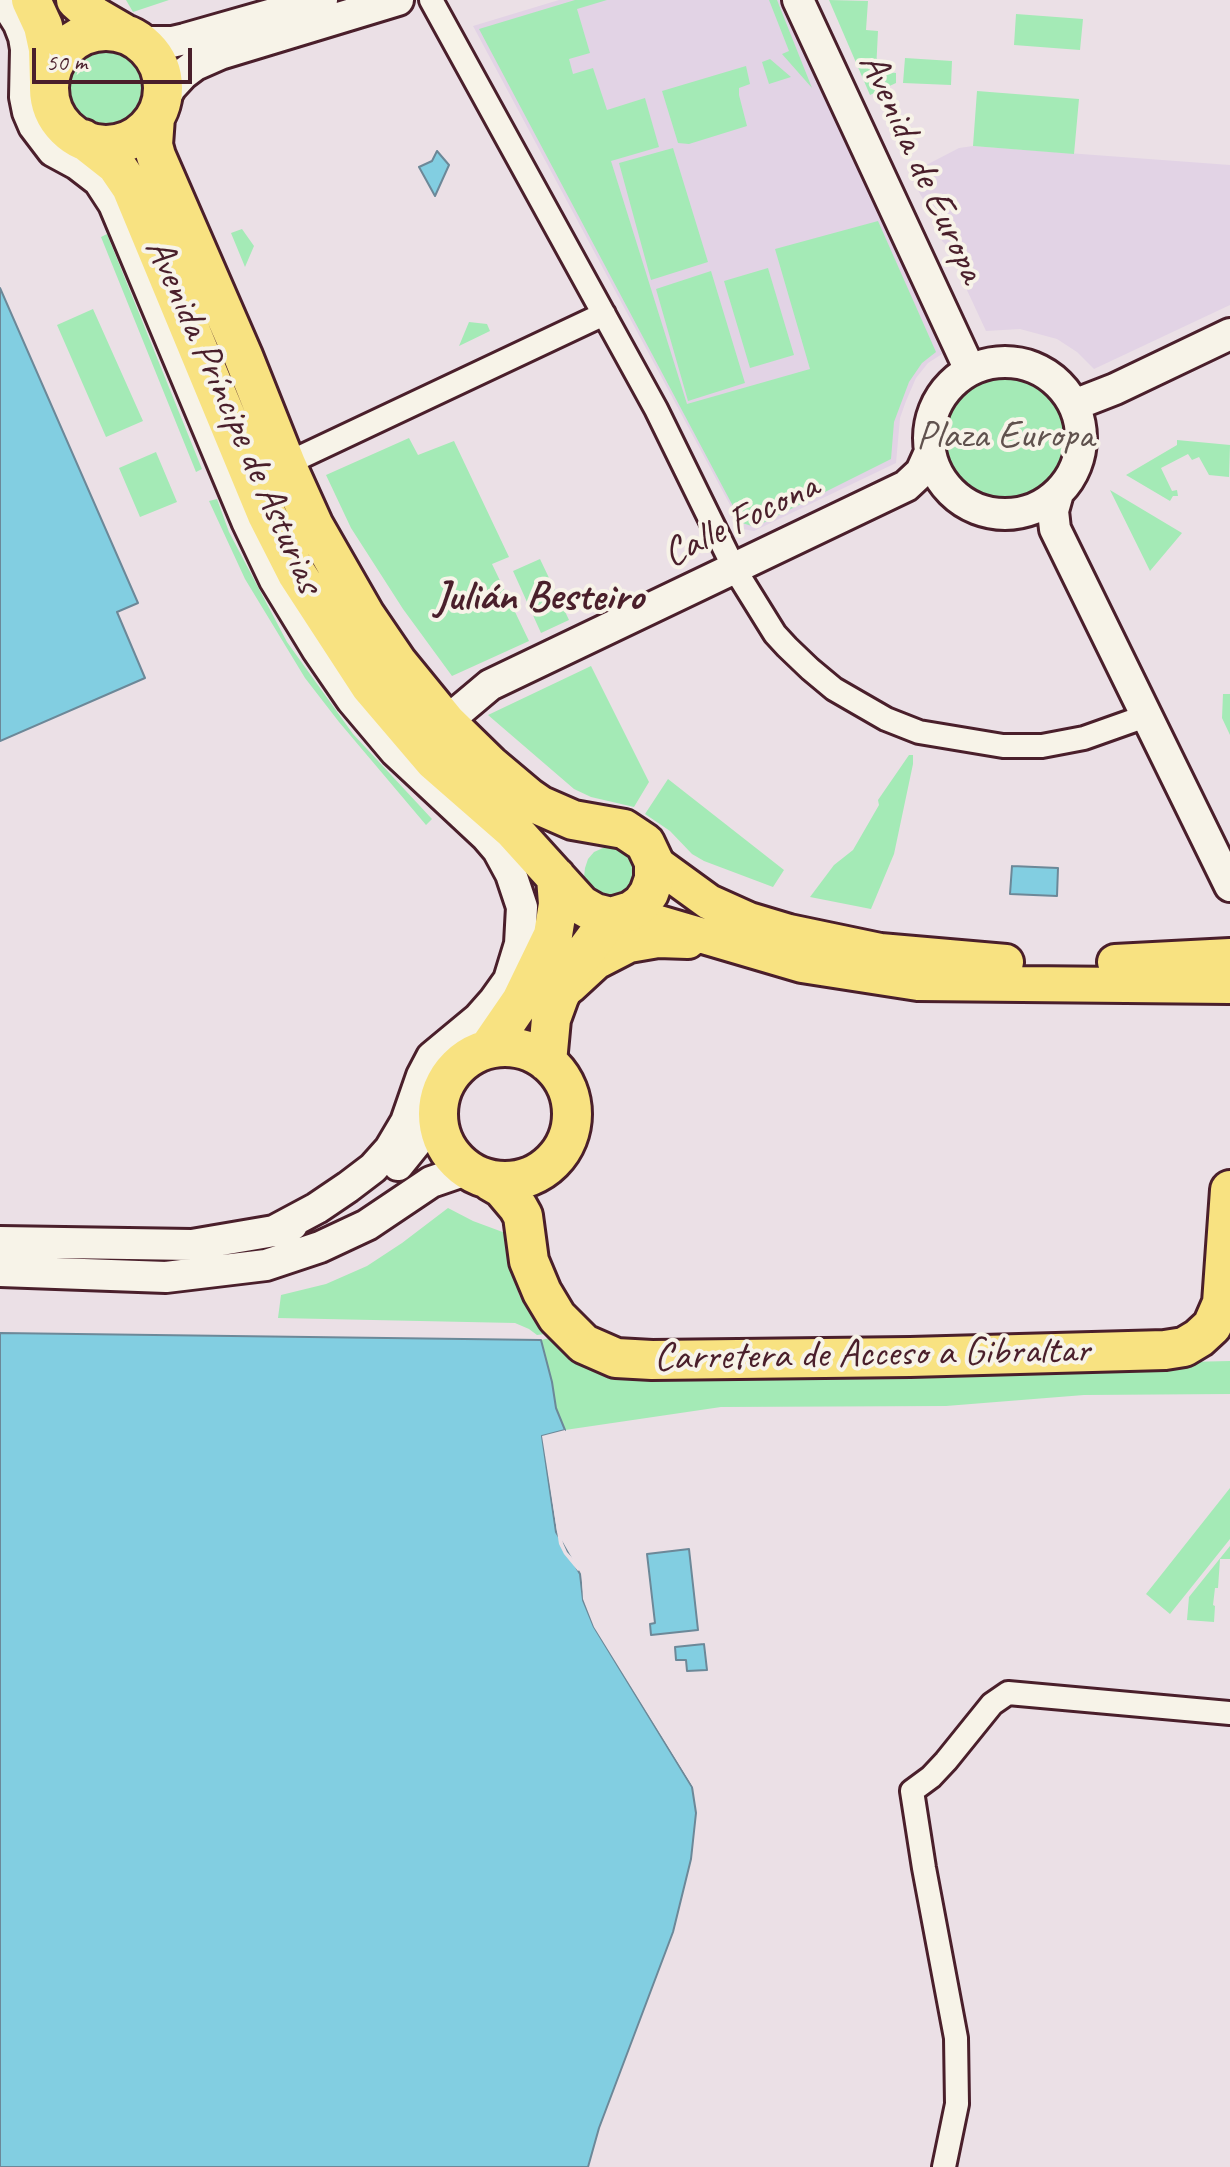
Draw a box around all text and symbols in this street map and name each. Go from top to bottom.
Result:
scale bar [36,32,196,82]
street label: Avenida de Europa [847,46,995,290]
text: 50 m [46,47,87,77]
street label: Avenida Príncipe de Asturias [133,231,333,601]
park label: Plaza Europa [916,413,1094,461]
street label: Calle Focona [656,463,826,579]
district label: Julián Besteiro [434,573,644,623]
street label: Carretera de Acceso a Gibraltar [654,1327,1090,1383]

